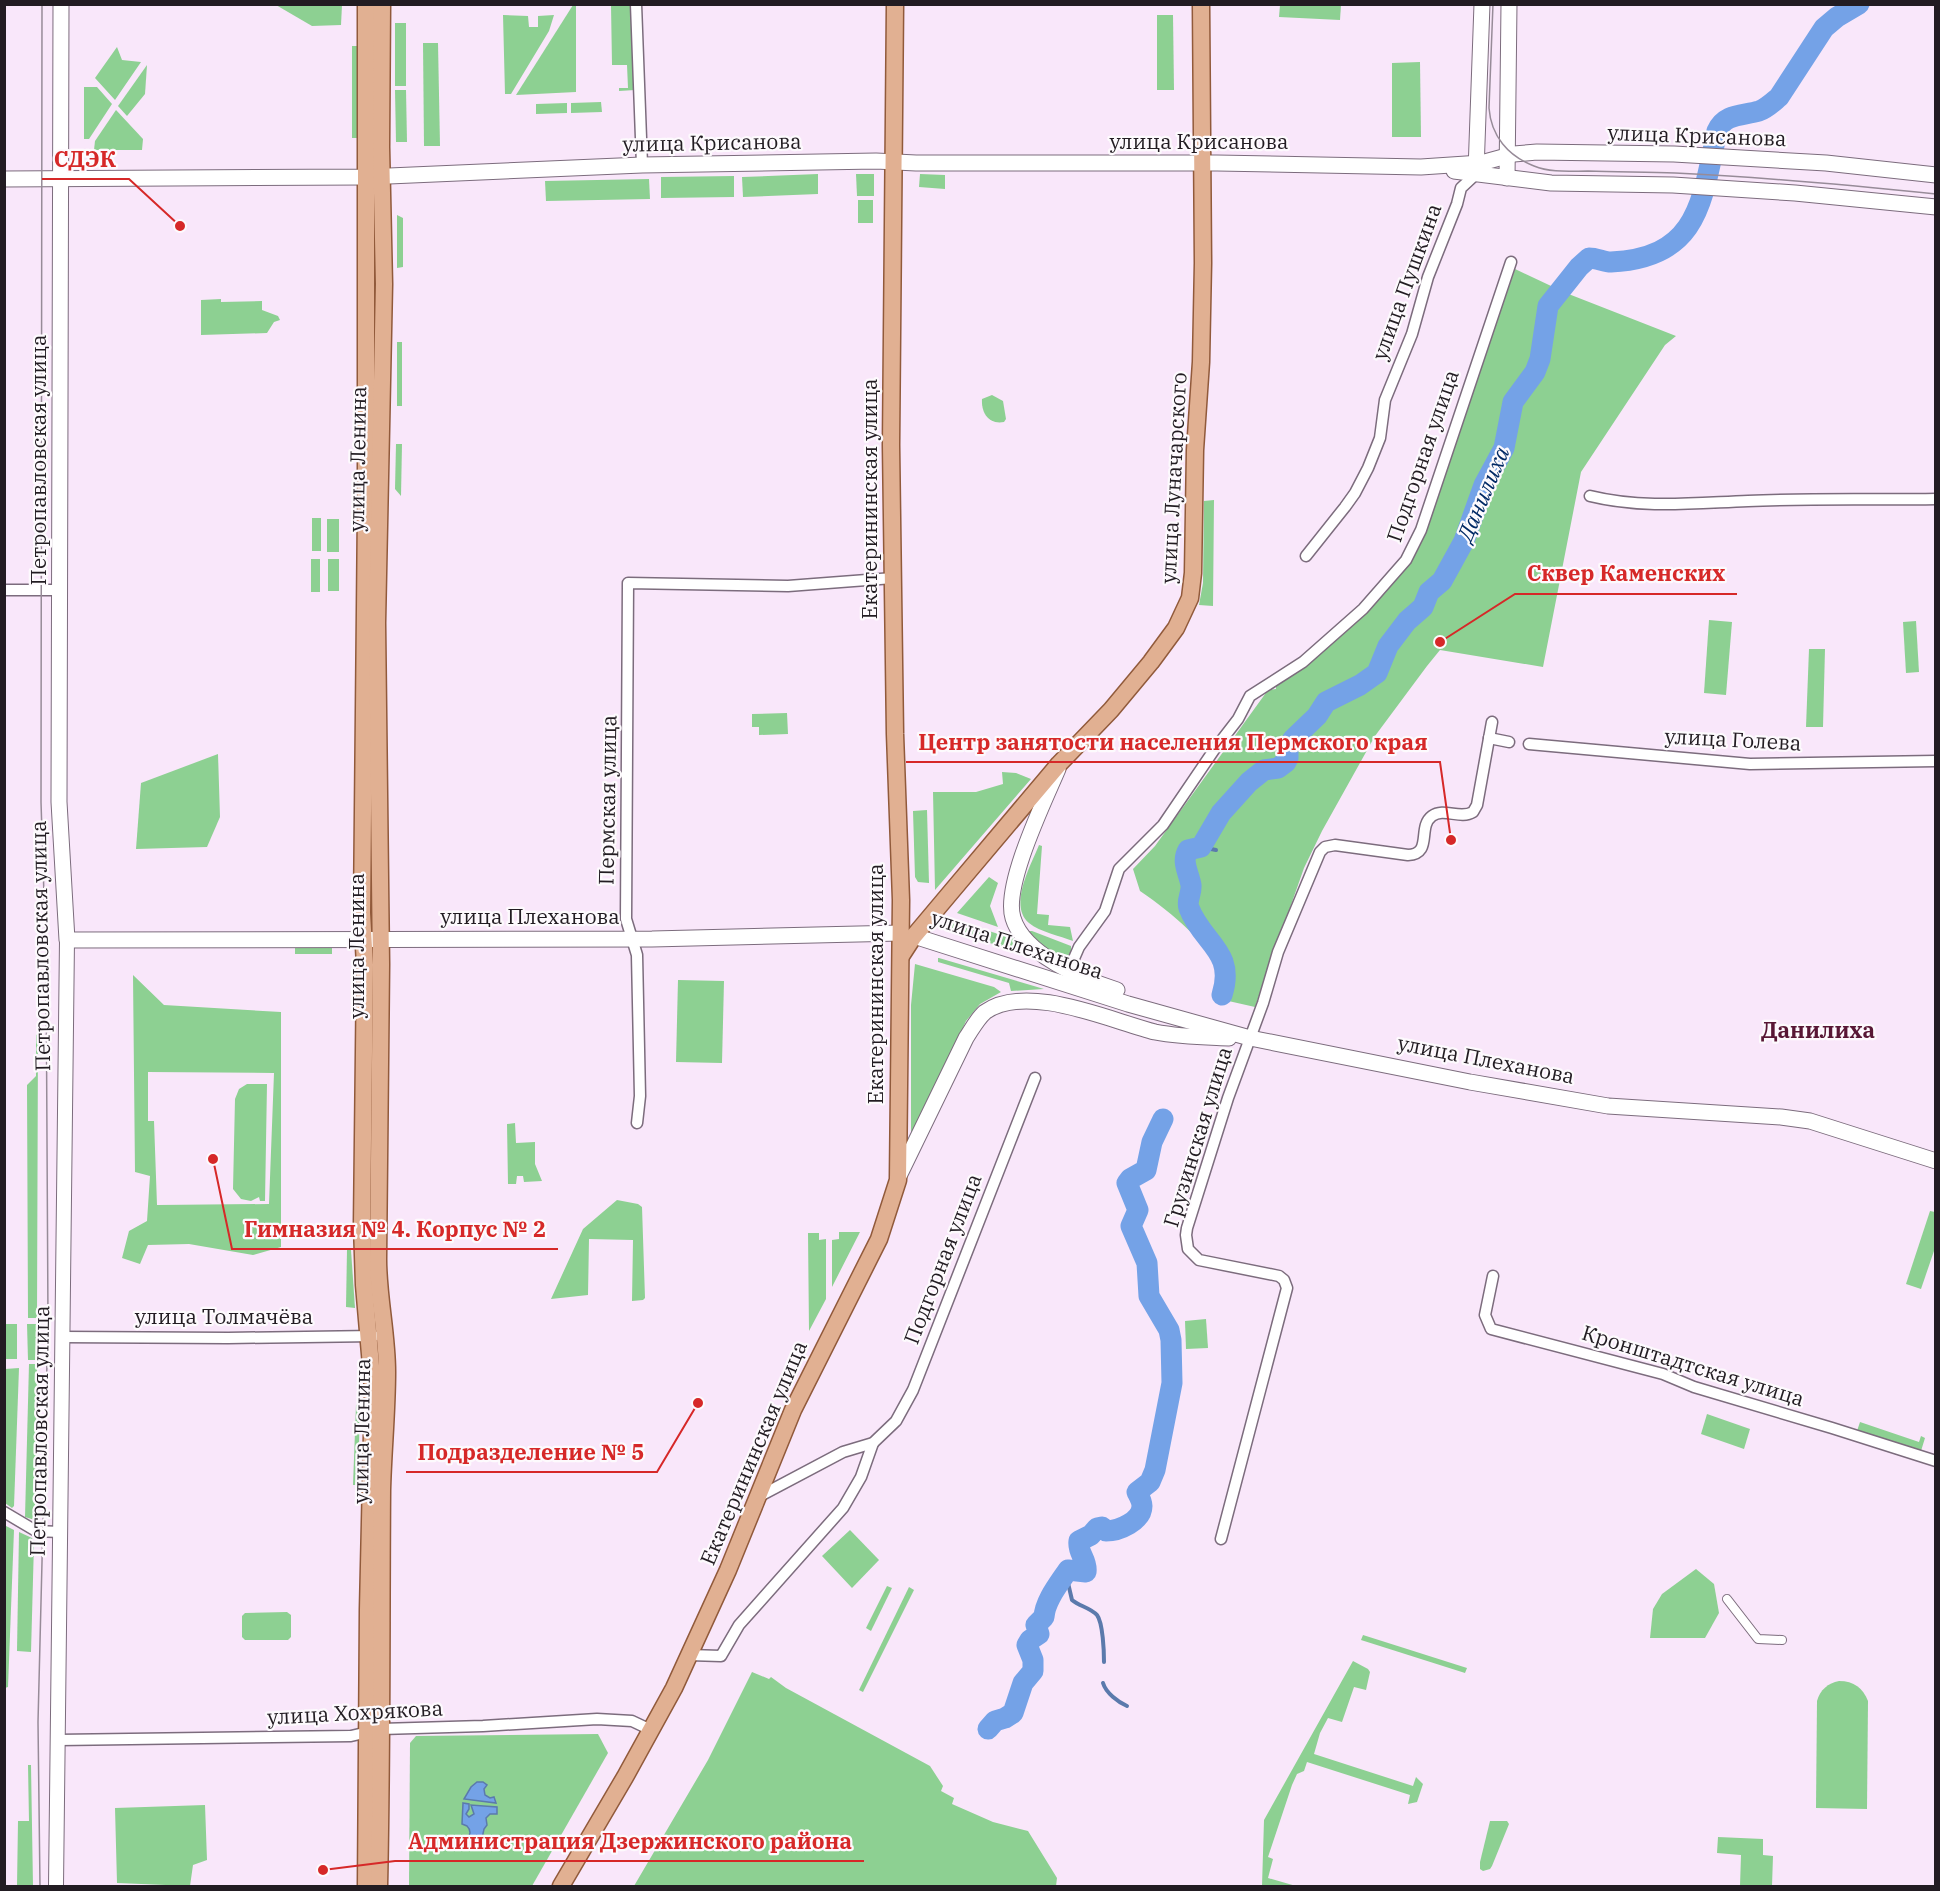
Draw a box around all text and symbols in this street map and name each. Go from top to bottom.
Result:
street label: улица Крисанова [1607,118,1787,152]
street label: улица Крисанова [622,126,802,158]
street label: улица Крисанова [1109,127,1289,155]
callout: СДЭК [42,139,129,179]
text: СДЭК [54,144,117,173]
street label: улица Пушкина [1365,200,1447,364]
street label: Петропавловская улица [24,335,52,586]
street label: Подгорная улица [1379,366,1465,545]
street label: улица Луначарского [1153,372,1193,584]
street label: Екатерининская улица [855,379,883,620]
street label: улица Ленина [342,386,372,532]
water label: Данилиха [1449,442,1515,547]
callout: Сквер Каменских [1515,554,1737,594]
text: Сквер Каменских [1527,558,1725,587]
street label: Пермская улица [592,715,622,885]
street label: улица Голева [1664,721,1802,757]
callout: Центр занятости населения Пермского края [906,722,1440,762]
text: Центр занятости населения Пермского края [918,727,1428,756]
street label: Петропавловская улица [24,820,56,1072]
street label: Екатерининская улица [861,864,889,1105]
street label: улица Ленина [342,873,370,1019]
street label: улица Плеханова [440,902,620,930]
street label: улица Плеханова [928,903,1107,985]
district label: Данилиха [1761,1015,1875,1044]
street label: улица Плеханова [1395,1028,1577,1090]
street label: Грузинская улица [1156,1043,1238,1230]
street label: Подгорная улица [897,1169,987,1348]
callout: Гимназия № 4. Корпус № 2 [232,1209,558,1249]
text: Гимназия № 4. Корпус № 2 [244,1214,546,1243]
street label: улица Толмачёва [135,1302,313,1330]
street label: Петропавловская улица [23,1305,55,1557]
street label: Кронштадтская улица [1579,1318,1808,1412]
street label: Екатерининская улица [693,1336,813,1569]
street label: улица Ленина [346,1358,376,1504]
callout: Подразделение № 5 [406,1432,657,1472]
text: Подразделение № 5 [417,1437,645,1466]
street label: улица Хохрякова [266,1693,444,1731]
callout: Администрация Дзержинского района [395,1821,864,1861]
text: Администрация Дзержинского района [408,1826,852,1855]

